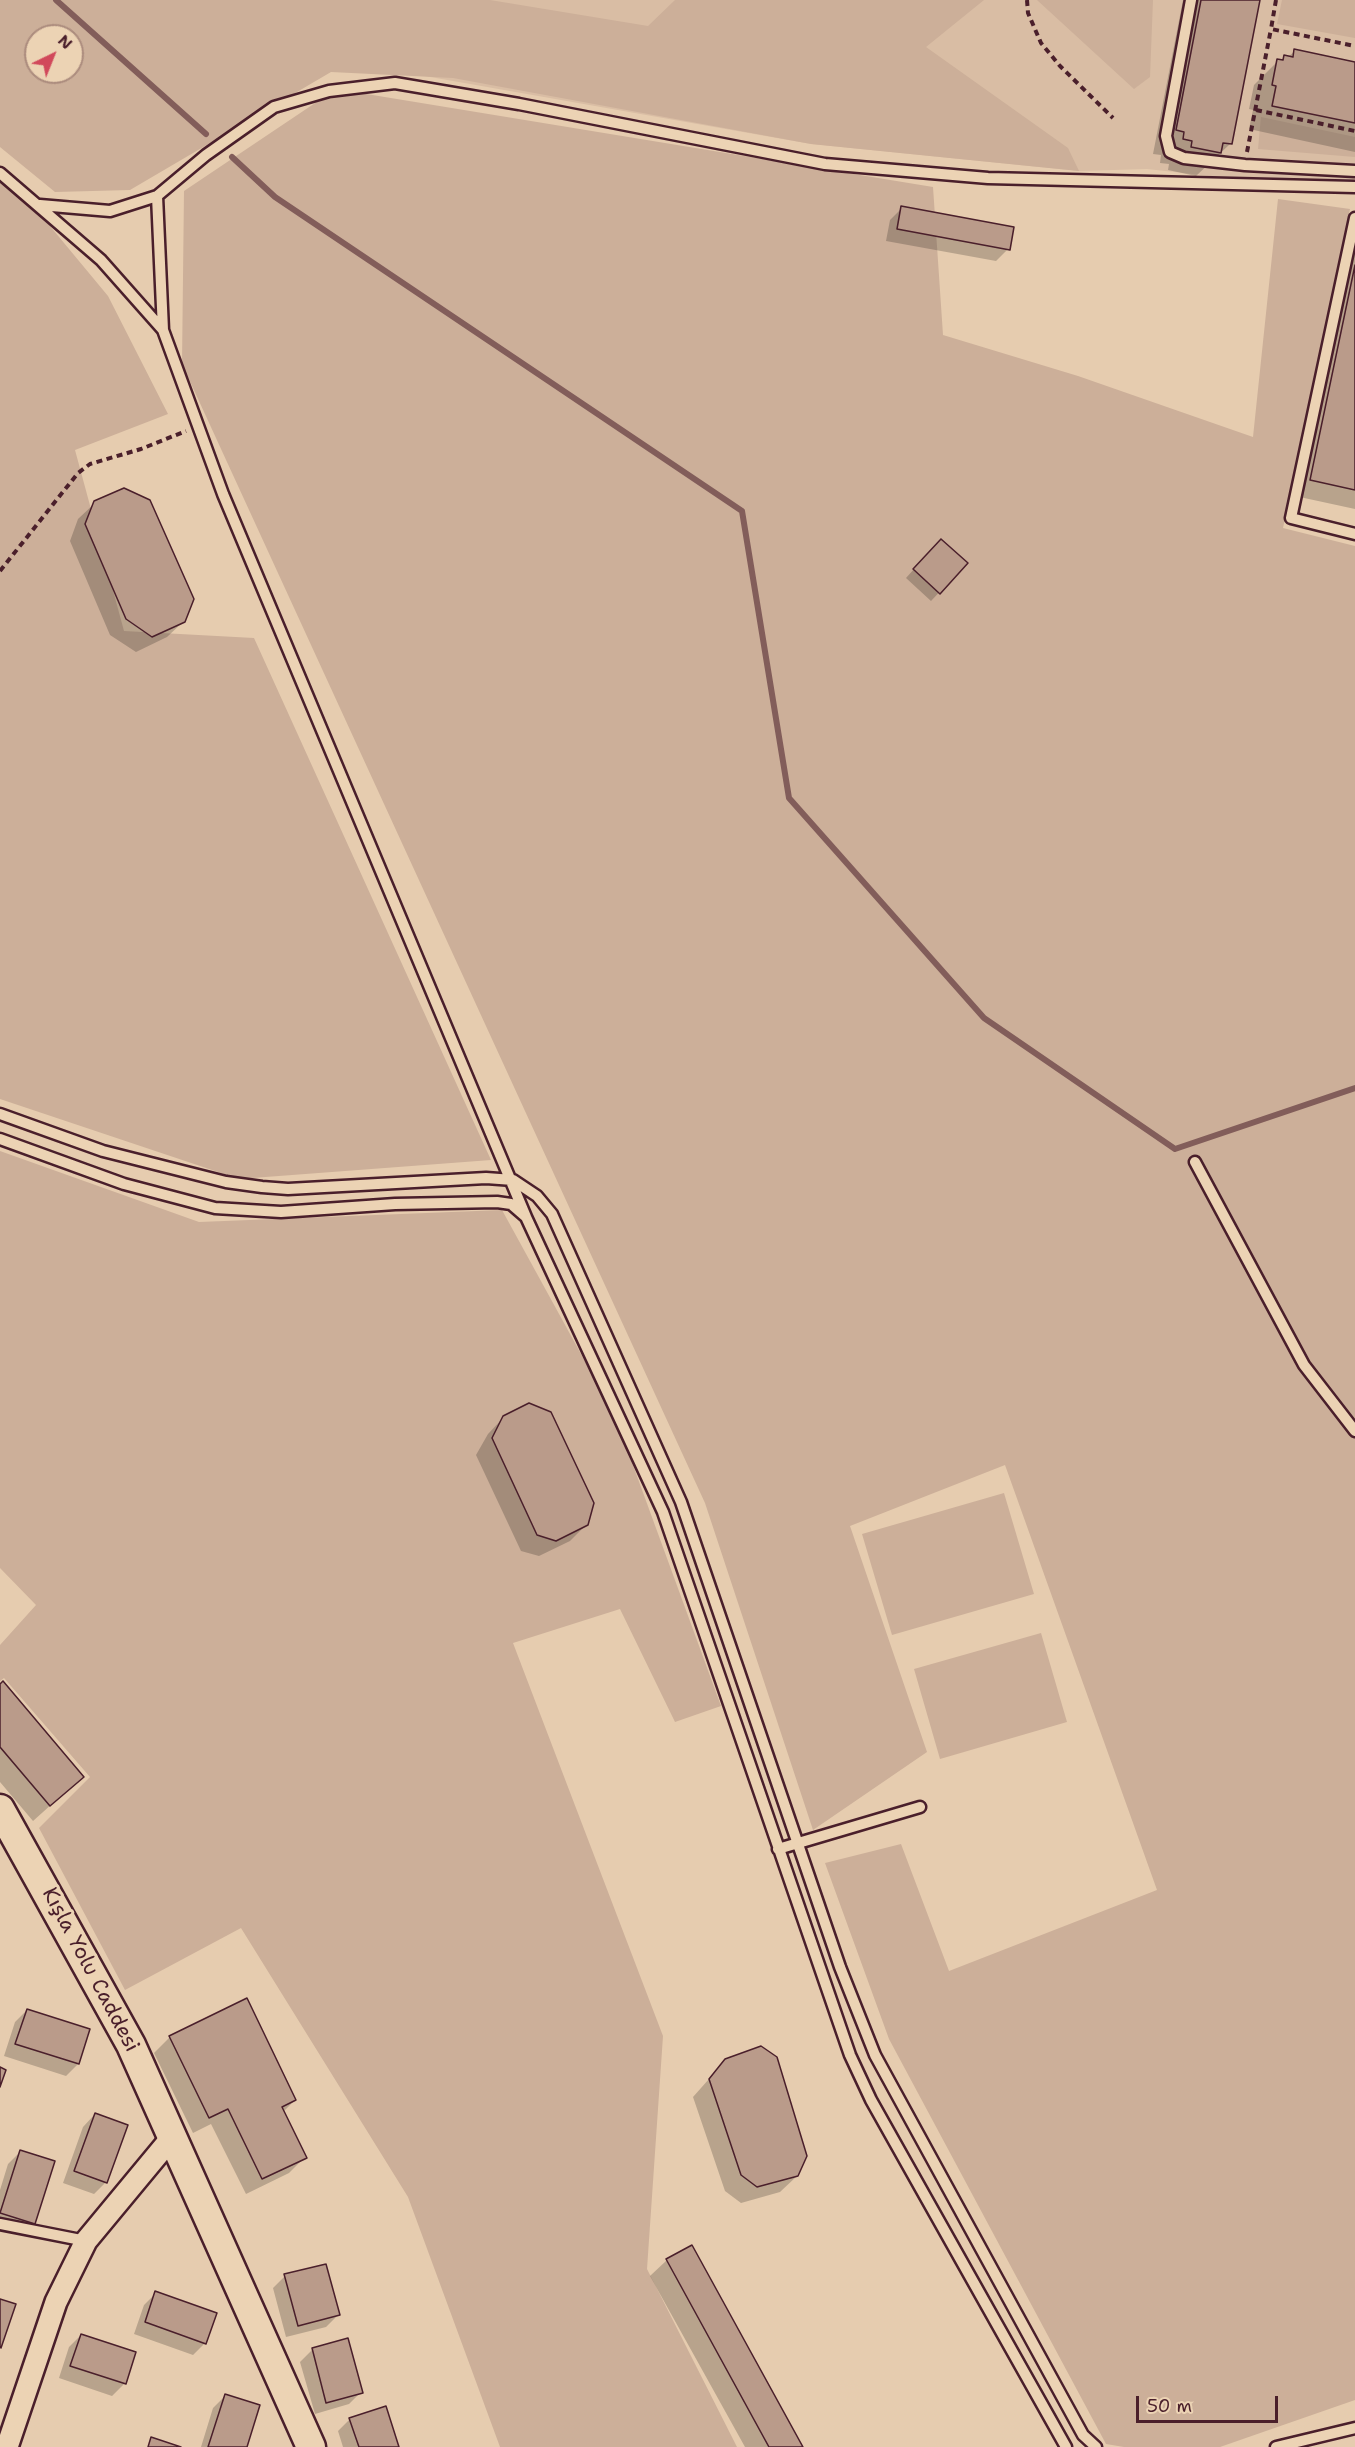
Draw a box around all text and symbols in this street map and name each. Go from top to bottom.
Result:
north arrow [24,24,84,84]
text: N [53,30,77,54]
street label: Kışla Yolu Caddesi [36,1883,144,2057]
scale bar [1139,2384,1282,2422]
text: 50 m [1147,2394,1192,2418]

